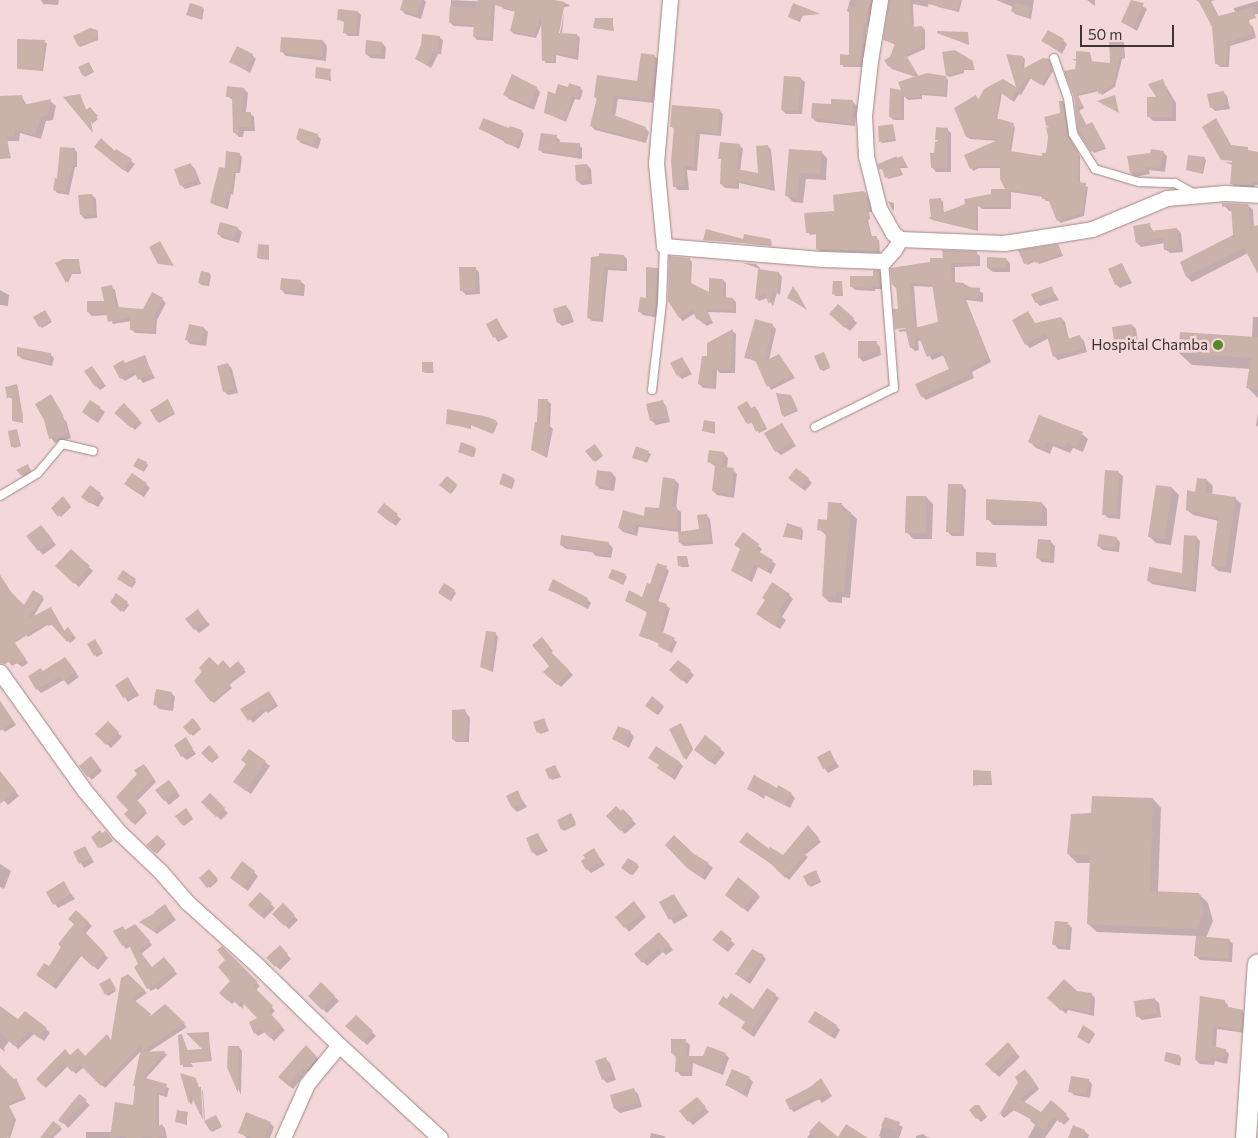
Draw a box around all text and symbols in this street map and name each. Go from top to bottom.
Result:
scale bar [1083,15,1177,47]
text: 50 m [1088,25,1122,43]
place label: Hospital Chamba [1091,336,1208,354]
marker: Hospital Chamba [1212,339,1224,351]

